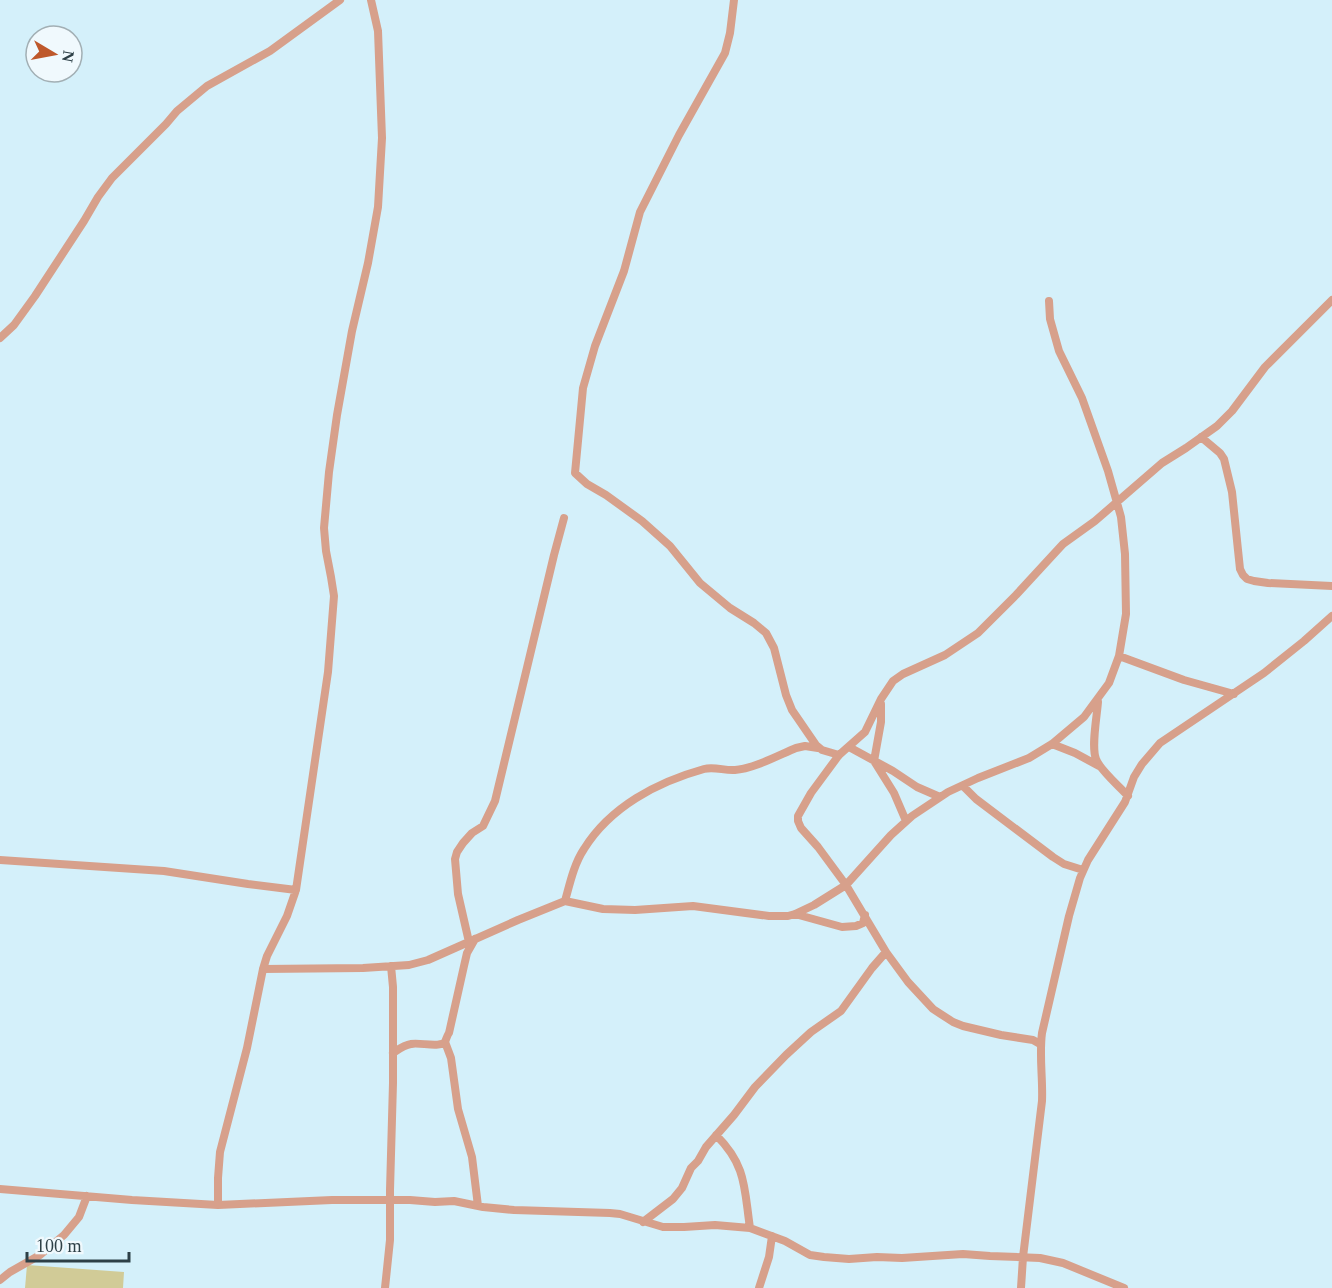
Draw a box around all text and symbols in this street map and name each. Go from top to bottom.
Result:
north arrow [24,24,84,84]
text: N [59,49,78,64]
scale bar [27,1225,129,1263]
text: 100 m [36,1236,82,1256]

